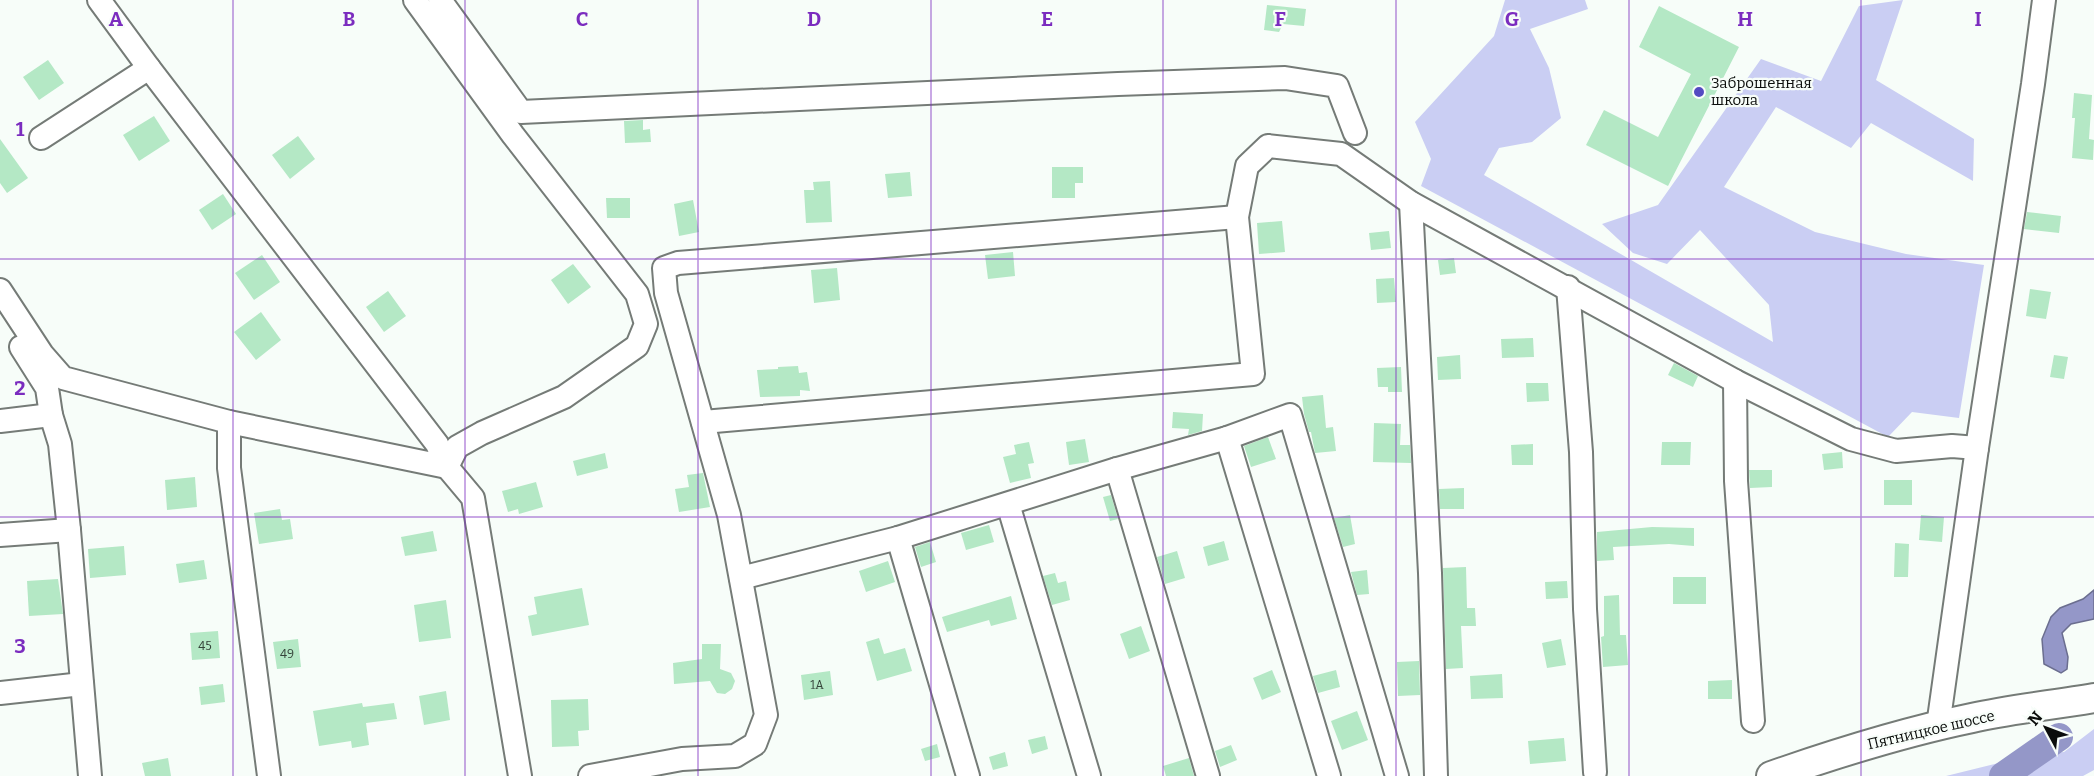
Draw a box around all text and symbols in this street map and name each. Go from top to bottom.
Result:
text: A [109,7,124,31]
text: B [343,7,356,31]
text: C [576,7,588,31]
text: D [807,7,821,31]
text: E [1041,7,1053,31]
text: F [1274,7,1286,31]
text: G [1505,7,1519,31]
text: H [1737,7,1753,31]
text: I [1974,7,1982,31]
place label: Заброшенная школа [1711,74,1812,109]
marker: Заброшенная школа [1692,85,1706,99]
text: 1 [16,117,25,141]
text: 2 [14,376,26,400]
text: 3 [14,634,26,658]
house number: 45 [198,639,212,653]
house number: 49 [280,647,294,661]
house number: 1А [810,678,824,692]
north arrow [2016,698,2076,758]
street label: Пятницкое шоссе [1866,707,1996,753]
text: N [2024,708,2046,729]

